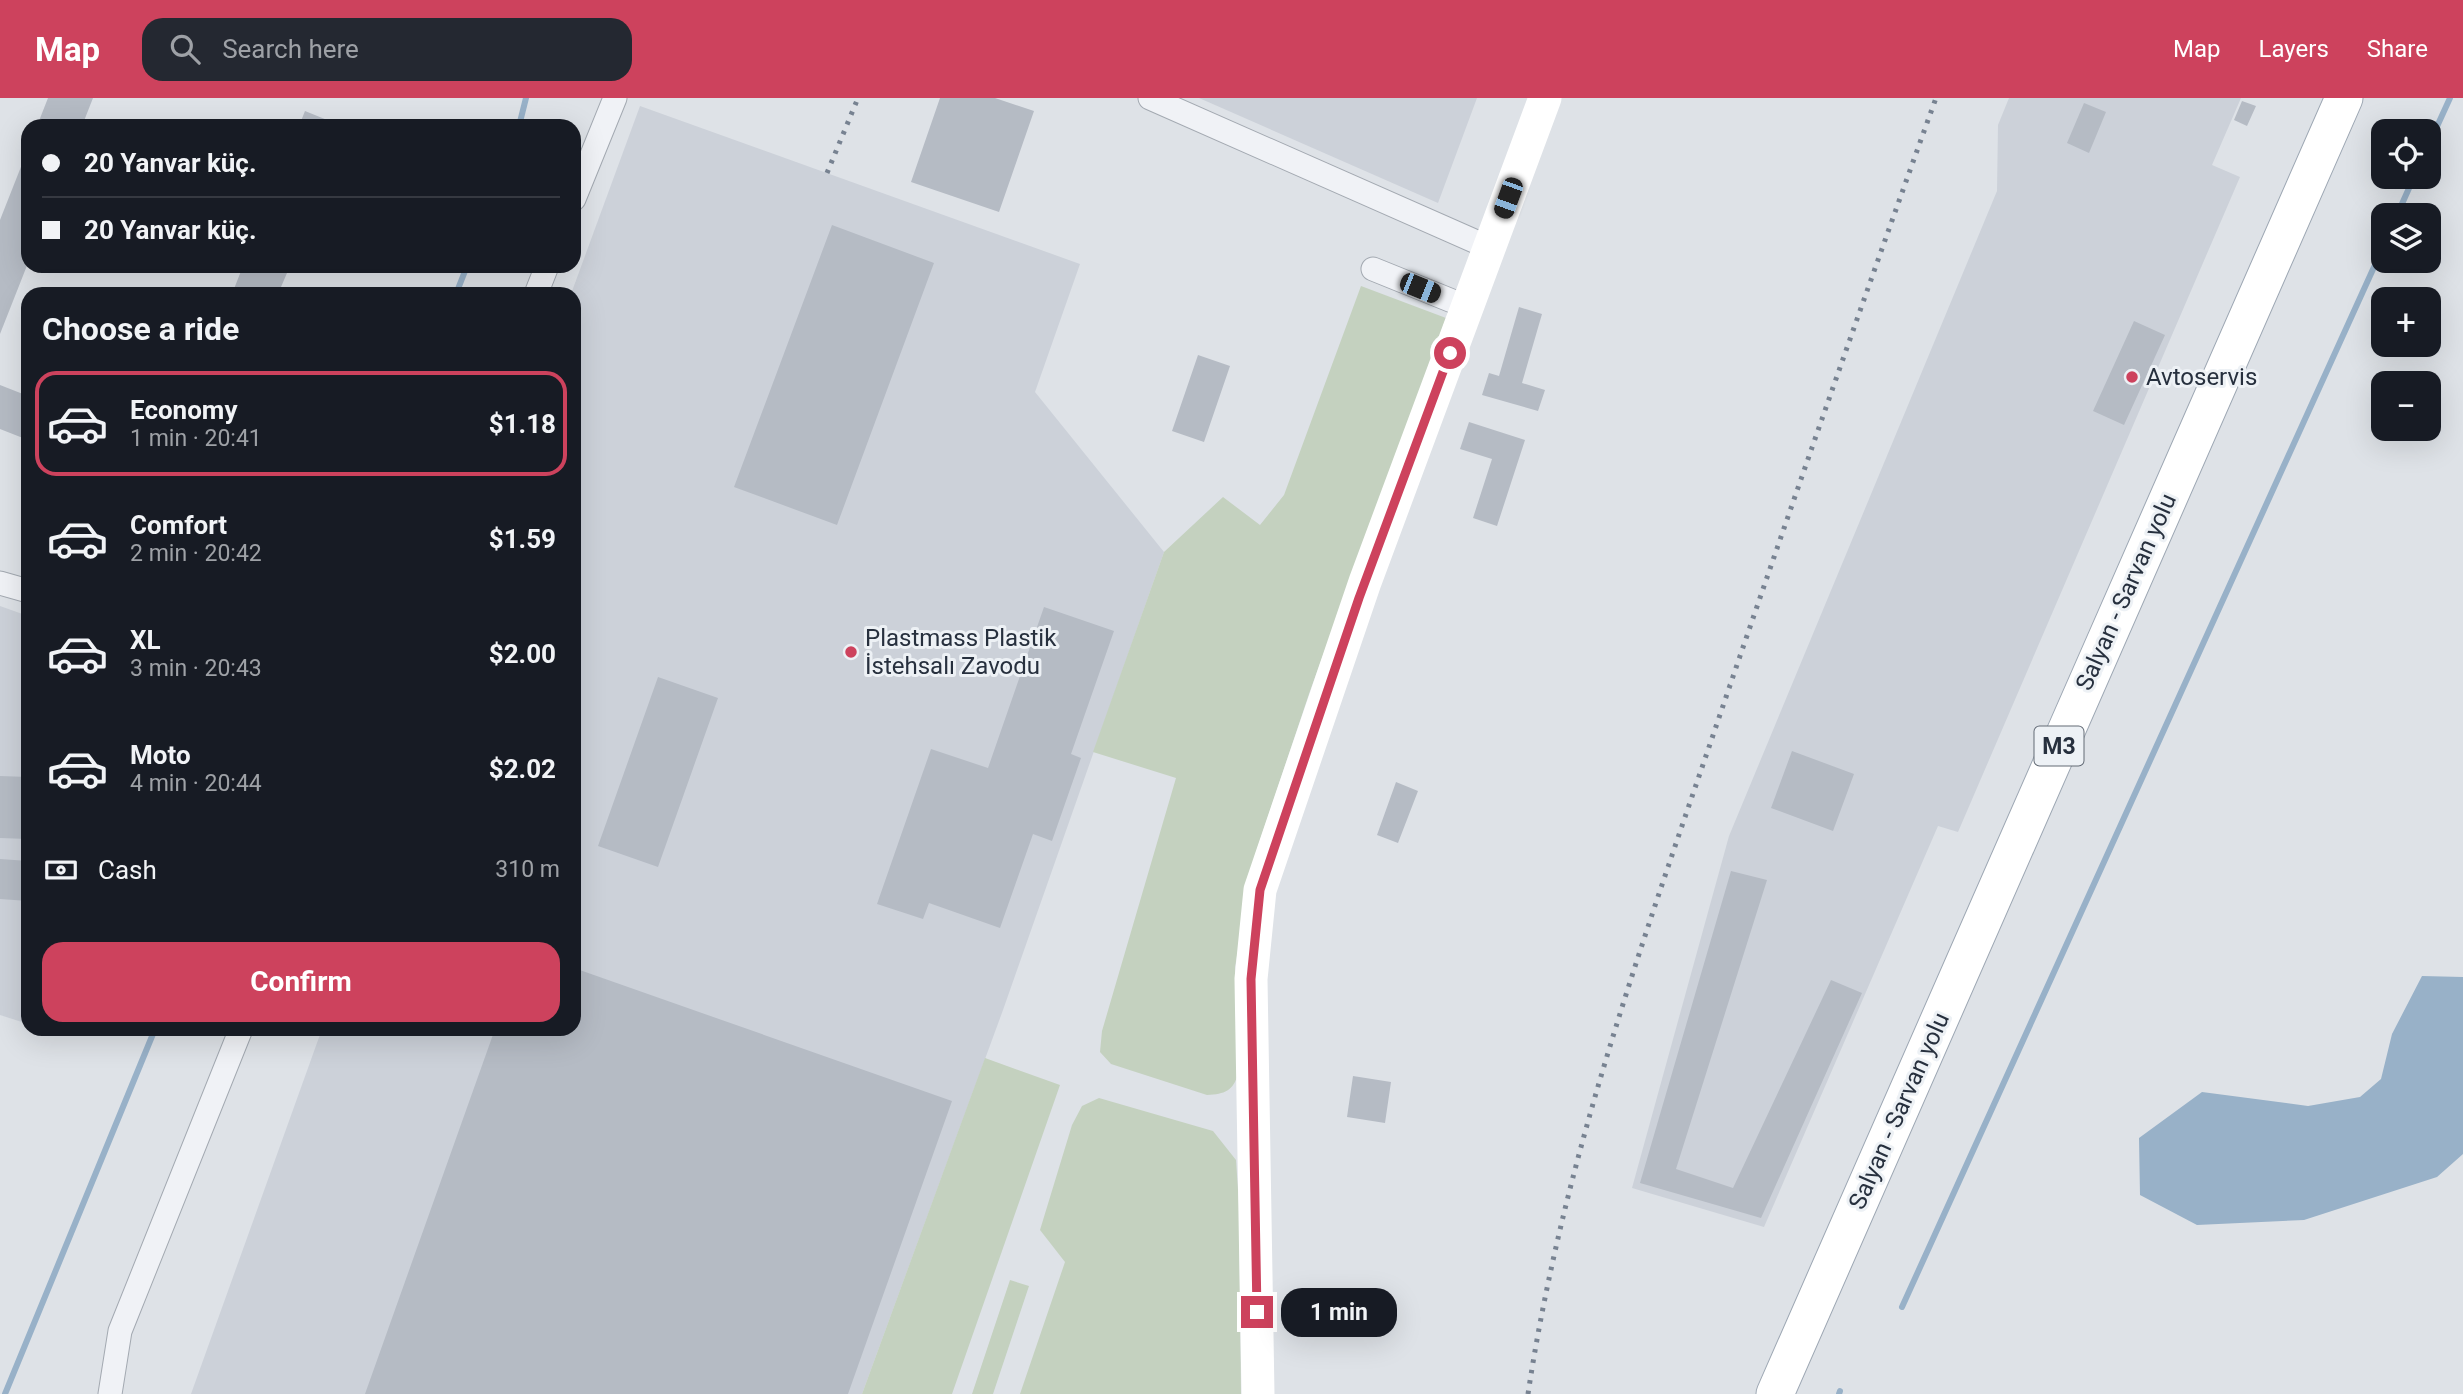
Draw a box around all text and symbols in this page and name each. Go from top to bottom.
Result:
search box [142,18,632,81]
text: Map [35,30,100,69]
icon: search [166,30,204,68]
text: Search here [222,34,359,64]
text: Map [2173,35,2221,63]
text: Layers [2259,35,2329,63]
text: Share [2367,35,2428,63]
map controls [2371,119,2441,441]
button: locate [2371,119,2441,189]
text: 20 Yanvar küç. [84,148,256,178]
car [1491,175,1526,221]
button: layers [2371,203,2441,273]
text: 20 Yanvar küç. [84,215,256,245]
car [1397,270,1444,306]
button: + [2371,287,2441,357]
text: Choose a ride [42,310,239,348]
route start [1434,337,1466,369]
place label: Avtoservis [2146,363,2257,391]
marker: Avtoservis [2124,369,2140,385]
button: − [2371,371,2441,441]
icon: car [46,392,109,455]
text: Economy [130,395,237,425]
text: $1.18 [489,409,556,439]
text: 1 min · 20:41 [130,425,262,452]
street label: Salyan - Sarvan yolu [2070,489,2182,695]
icon: car [46,507,109,570]
text: Comfort [130,510,227,540]
text: $1.59 [489,524,556,554]
text: 2 min · 20:42 [130,540,262,567]
icon: car [46,622,109,685]
place label: Plastmass Plastik İstehsalı Zavodu [865,624,1057,680]
text: XL [130,625,161,655]
text: $2.00 [489,639,556,669]
marker: Plastmass Plastik İstehsalı Zavodu [843,644,859,660]
text: 3 min · 20:43 [130,655,262,682]
road number: M3 [2035,726,2084,766]
icon: car [46,737,109,800]
text: Moto [130,740,191,770]
text: $2.02 [489,754,556,784]
text: 4 min · 20:44 [130,770,262,797]
icon: cash [42,851,80,889]
text: Cash [98,855,157,885]
text: 310 m [495,856,560,883]
button: Confirm [42,942,560,1022]
street label: Salyan - Sarvan yolu [1843,1008,1955,1214]
callout: 1 min [1282,1288,1397,1336]
route end [1241,1296,1273,1328]
text: 1 min [1310,1299,1368,1326]

